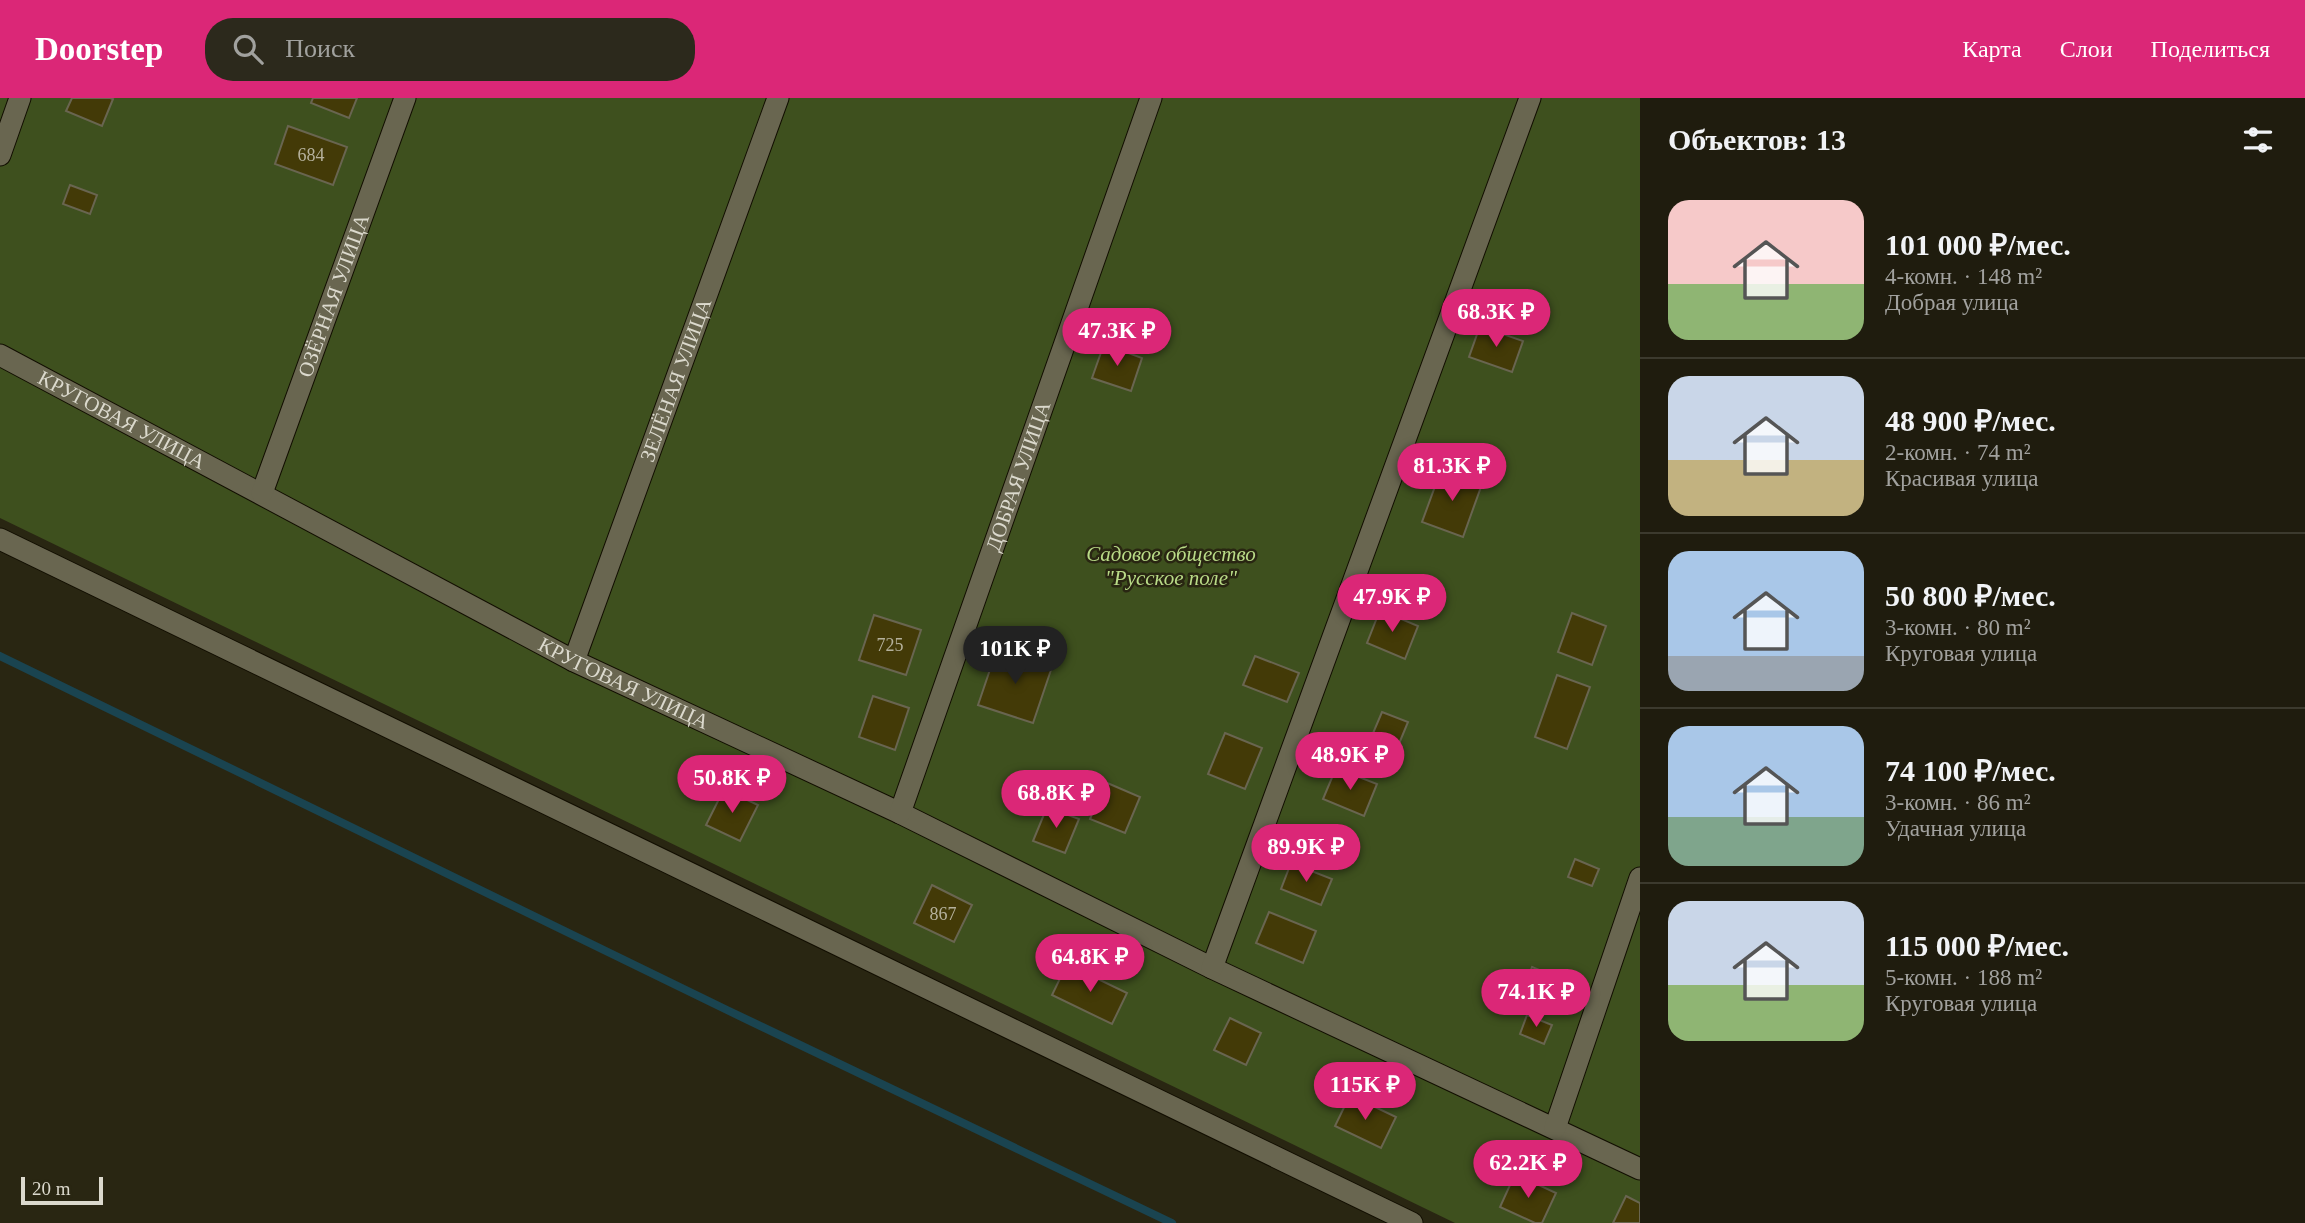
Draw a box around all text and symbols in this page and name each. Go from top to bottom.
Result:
search box [205,18,695,81]
icon: search [229,30,267,68]
text: Doorstep [35,31,163,67]
text: Поиск [285,34,355,63]
text: Карта [1962,36,2022,62]
text: Слои [2060,36,2113,62]
text: Поделиться [2151,36,2270,62]
icon: filters [2239,121,2277,159]
text: Объектов: 13 [1668,123,1846,156]
house number: 684 [298,145,325,165]
street label: ОЗЁРНАЯ УЛИЦА [293,210,374,381]
icon: home [1724,228,1808,312]
text: 101 000 ₽/мес. [1885,228,2071,261]
text: 4-комн. · 148 m² [1885,264,2042,289]
pin: 68.3K ₽ [1431,289,1561,349]
text: Добрая улица [1885,290,2019,315]
street label: ЗЕЛЁНАЯ УЛИЦА [635,294,717,465]
text: 68.3K ₽ [1457,299,1535,324]
pin: 47.3K ₽ [1052,308,1182,368]
text: 47.3K ₽ [1078,318,1156,343]
street label: КРУГОВАЯ УЛИЦА [34,366,210,475]
street label: ДОБРАЯ УЛИЦА [981,397,1056,554]
icon: home [1724,404,1808,488]
text: 48 900 ₽/мес. [1885,404,2056,437]
text: 2-комн. · 74 m² [1885,440,2031,465]
pin: 81.3K ₽ [1387,444,1517,503]
text: 81.3K ₽ [1413,453,1491,478]
text: Красивая улица [1885,466,2038,491]
park label: Садовое общество "Русское поле" [1086,542,1256,590]
pin: 47.9K ₽ [1327,574,1457,634]
icon: home [1724,579,1808,663]
text: 50 800 ₽/мес. [1885,579,2056,612]
text: 47.9K ₽ [1353,584,1431,609]
text: 3-комн. · 80 m² [1885,615,2031,640]
pin: 101K ₽ [958,626,1072,686]
street label: КРУГОВАЯ УЛИЦА [534,632,714,735]
house number: 725 [877,635,904,655]
text: 101K ₽ [979,636,1051,661]
text: Круговая улица [1885,641,2037,666]
pin: 48.9K ₽ [1285,732,1415,792]
text: 48.9K ₽ [1311,742,1389,767]
icon: home [1724,754,1808,838]
text: 74 100 ₽/мес. [1885,754,2056,787]
pin: 50.8K ₽ [667,756,797,815]
text: 50.8K ₽ [693,765,771,790]
pin: 68.8K ₽ [991,770,1121,830]
text: 68.8K ₽ [1017,780,1095,805]
text: 3-комн. · 86 m² [1885,790,2031,815]
text: Удачная улица [1885,816,2026,841]
pin: 89.9K ₽ [1241,824,1371,884]
text: 89.9K ₽ [1267,834,1345,859]
house number: 867 [930,904,957,924]
icon: home [1724,929,1808,1013]
text: 115 000 ₽/мес. [1885,929,2069,962]
pin: 64.8K ₽ [1025,934,1155,994]
text: 64.8K ₽ [1051,944,1129,969]
text: 5-комн. · 188 m² [1885,965,2042,990]
pin: 74.1K ₽ [1471,970,1601,1029]
text: 74.1K ₽ [1497,979,1575,1004]
text: Круговая улица [1885,991,2037,1016]
pin: 115K ₽ [1308,1062,1422,1122]
text: 115K ₽ [1330,1072,1400,1097]
pin: 62.2K ₽ [1463,1140,1593,1200]
text: 62.2K ₽ [1489,1150,1567,1175]
scale bar [21,1174,103,1206]
text: 20 m [32,1178,71,1199]

